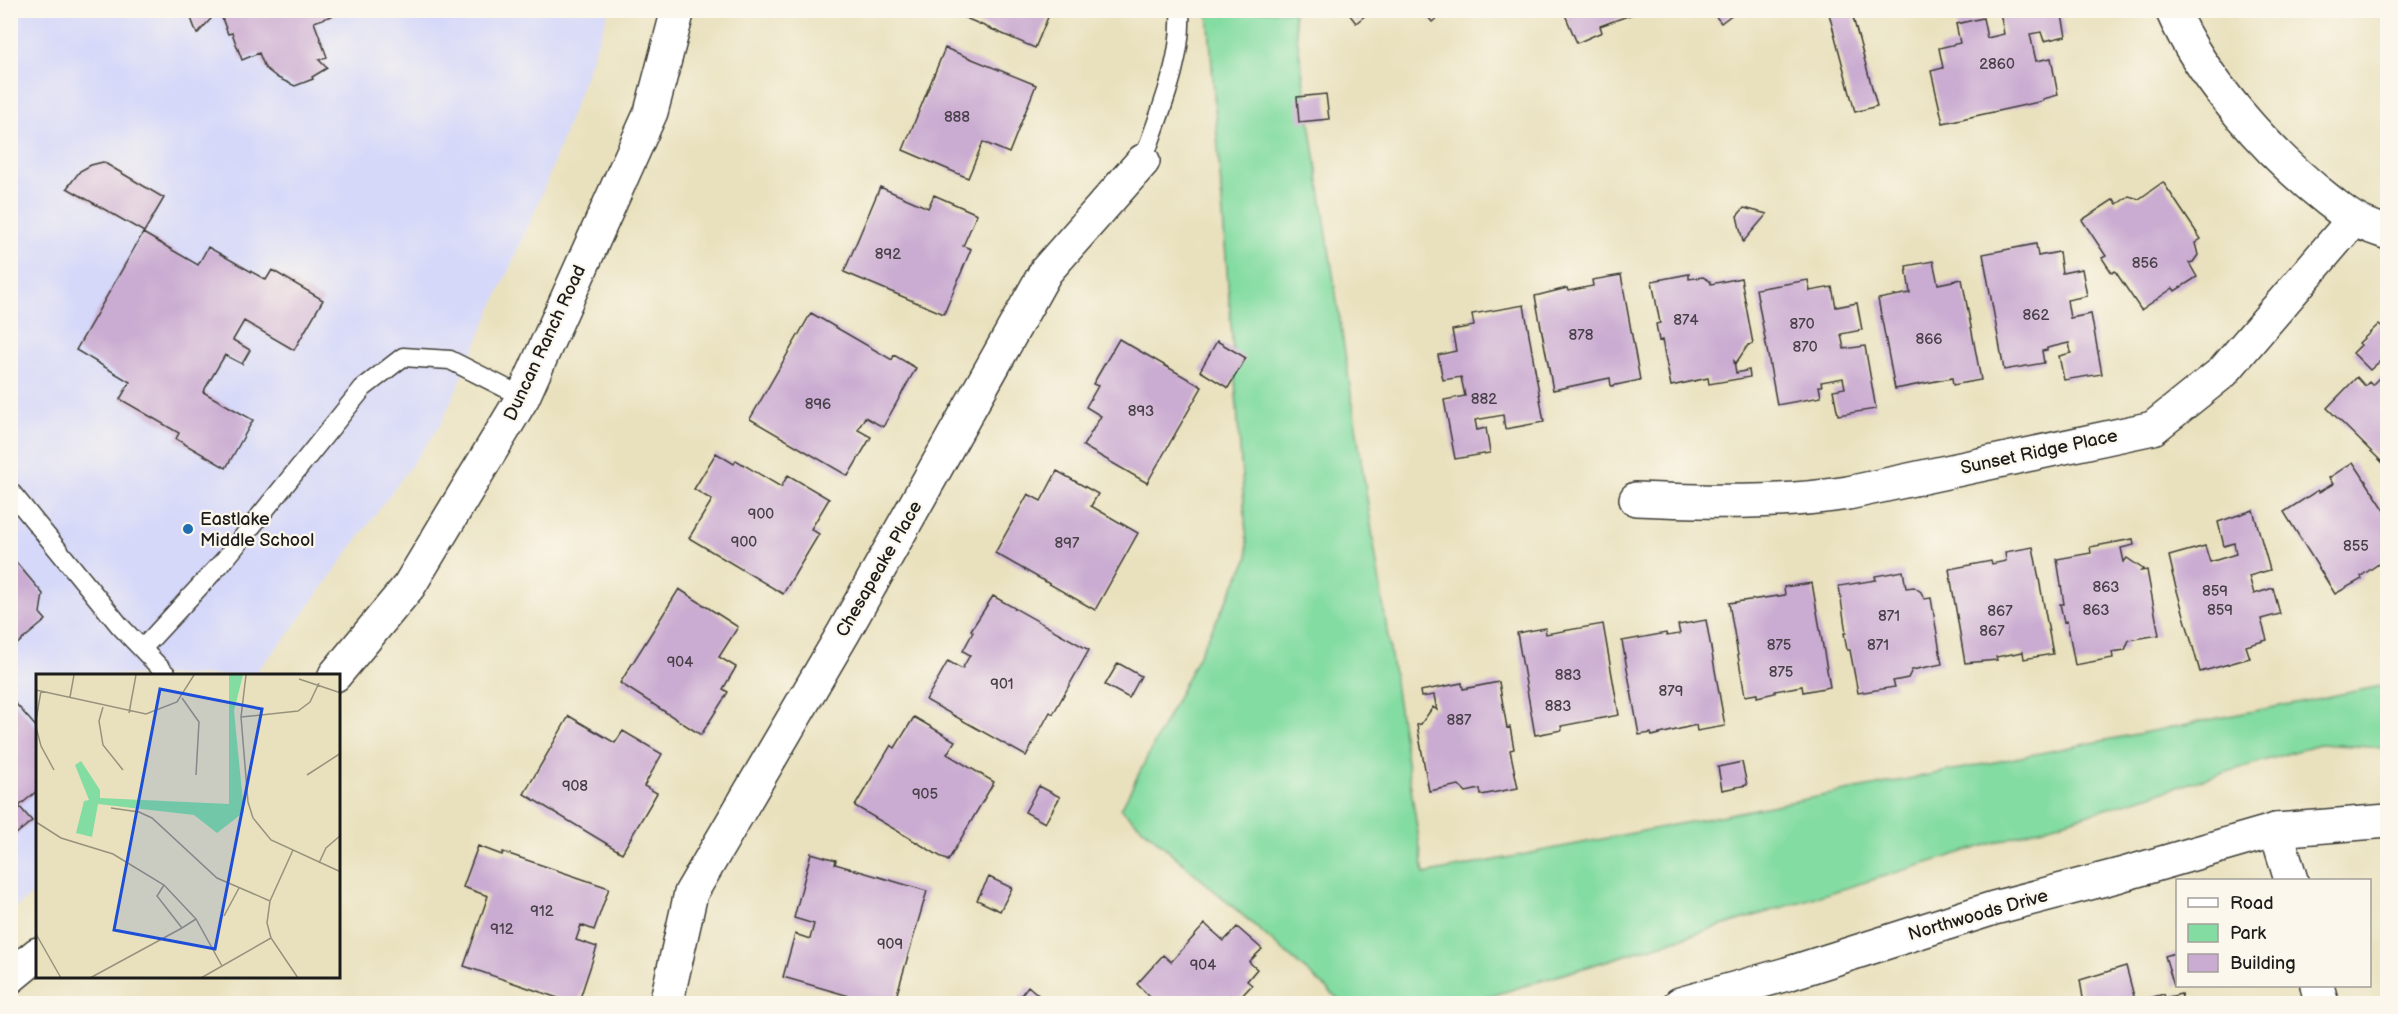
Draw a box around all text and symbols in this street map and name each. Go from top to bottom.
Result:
house number: 2860 [1979,55,2015,74]
house number: 888 [944,108,970,127]
house number: 892 [875,245,901,264]
house number: 856 [2132,254,2158,273]
street label: Duncan Ranch Road [500,262,590,424]
house number: 862 [2023,306,2050,325]
house number: 874 [1673,311,1699,330]
house number: 870 [1790,315,1815,334]
house number: 878 [1569,326,1594,345]
house number: 866 [1915,330,1943,349]
house number: 870 [1793,338,1818,357]
house number: 882 [1471,390,1497,409]
house number: 896 [805,395,831,414]
house number: 893 [1128,402,1154,421]
street label: Sunset Ridge Place [1959,425,2120,479]
street label: Chesapeake Place [832,497,927,641]
house number: 900 [748,505,774,524]
place label: Eastlake Middle School [200,509,314,551]
marker: Eastlake Middle School [181,522,195,536]
house number: 900 [731,533,757,552]
house number: 897 [1055,534,1080,553]
house number: 855 [2343,537,2369,556]
house number: 863 [2092,578,2120,597]
house number: 859 [2202,582,2228,601]
house number: 863 [2082,601,2110,620]
house number: 859 [2207,601,2233,620]
house number: 867 [1987,602,2013,621]
house number: 871 [1878,607,1900,626]
house number: 867 [1979,622,2005,641]
house number: 875 [1767,636,1791,655]
house number: 871 [1867,636,1889,655]
house number: 904 [667,653,693,672]
house number: 875 [1769,663,1793,682]
house number: 883 [1555,666,1581,685]
inset map [36,674,340,978]
house number: 901 [990,675,1014,694]
house number: 879 [1659,682,1683,701]
house number: 883 [1545,697,1571,716]
house number: 887 [1447,711,1472,730]
house number: 908 [562,777,588,796]
house number: 905 [912,785,938,804]
legend [2176,879,2371,987]
street label: Northwoods Drive [1906,885,2051,945]
text: Road [2230,893,2274,914]
house number: 912 [530,902,554,921]
house number: 912 [490,920,514,939]
text: Park [2230,923,2266,944]
house number: 909 [877,935,903,954]
text: Building [2230,953,2296,974]
house number: 904 [1190,956,1216,975]

